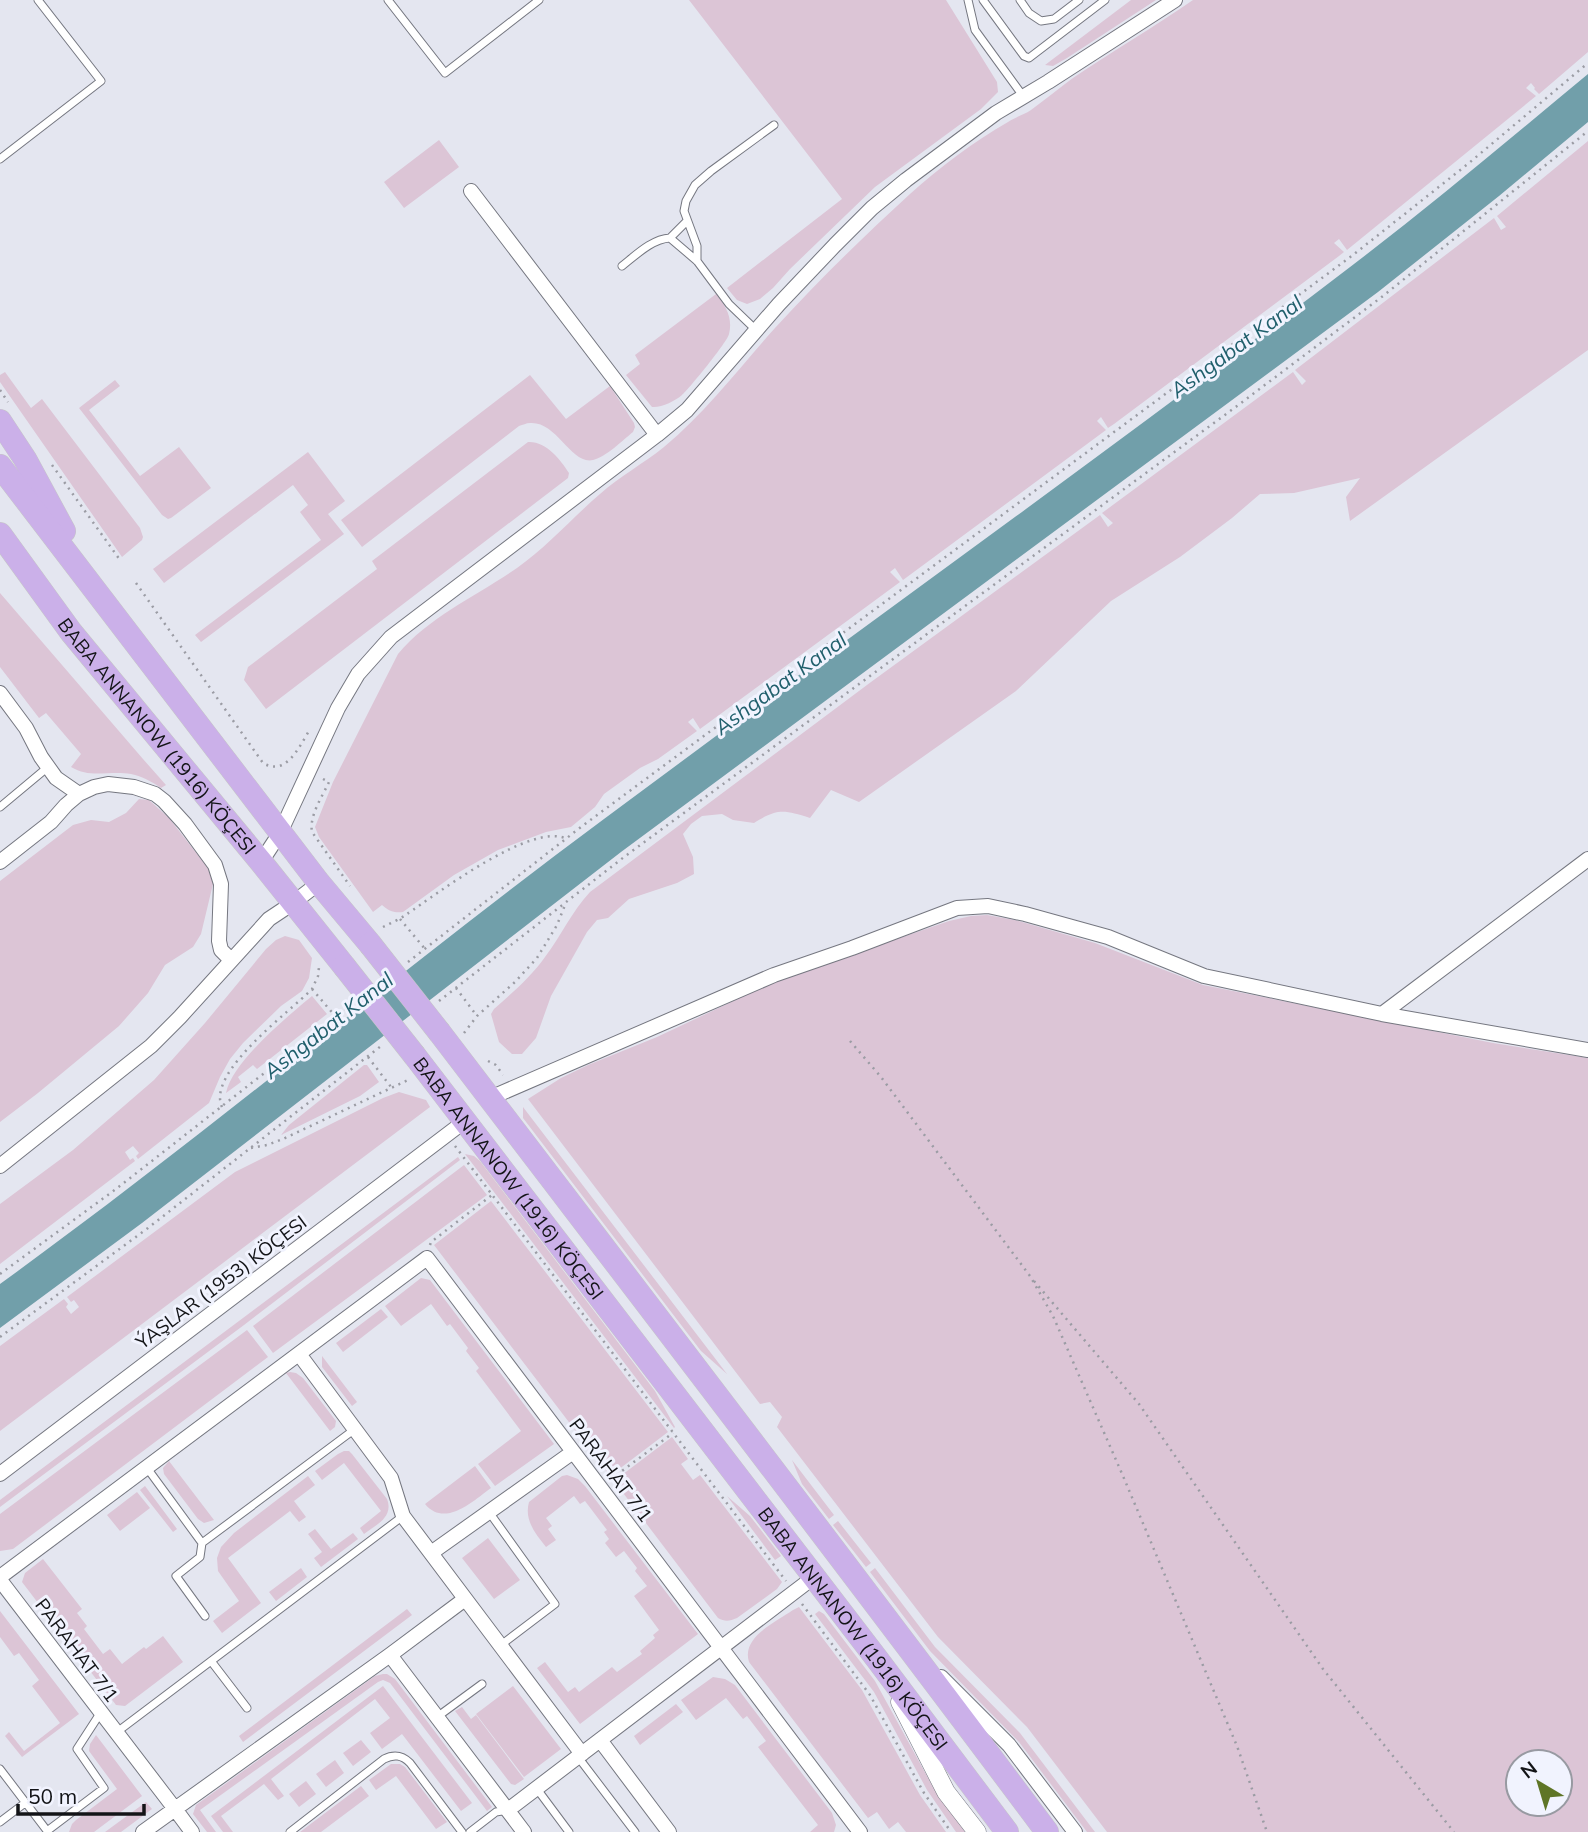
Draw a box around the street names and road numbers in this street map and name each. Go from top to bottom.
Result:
street label: BABA ANNANOW (1916) KÖÇESI [53,613,261,859]
street label: BABA ANNANOW (1916) KÖÇESI [408,1052,609,1304]
street label: ÝAŞLAR (1953) KÖÇESI [130,1210,311,1355]
street label: PARAHAT 7/1 [564,1413,658,1527]
street label: BABA ANNANOW (1916) KÖÇESI [753,1502,953,1755]
street label: PARAHAT 7/1 [30,1593,124,1707]

